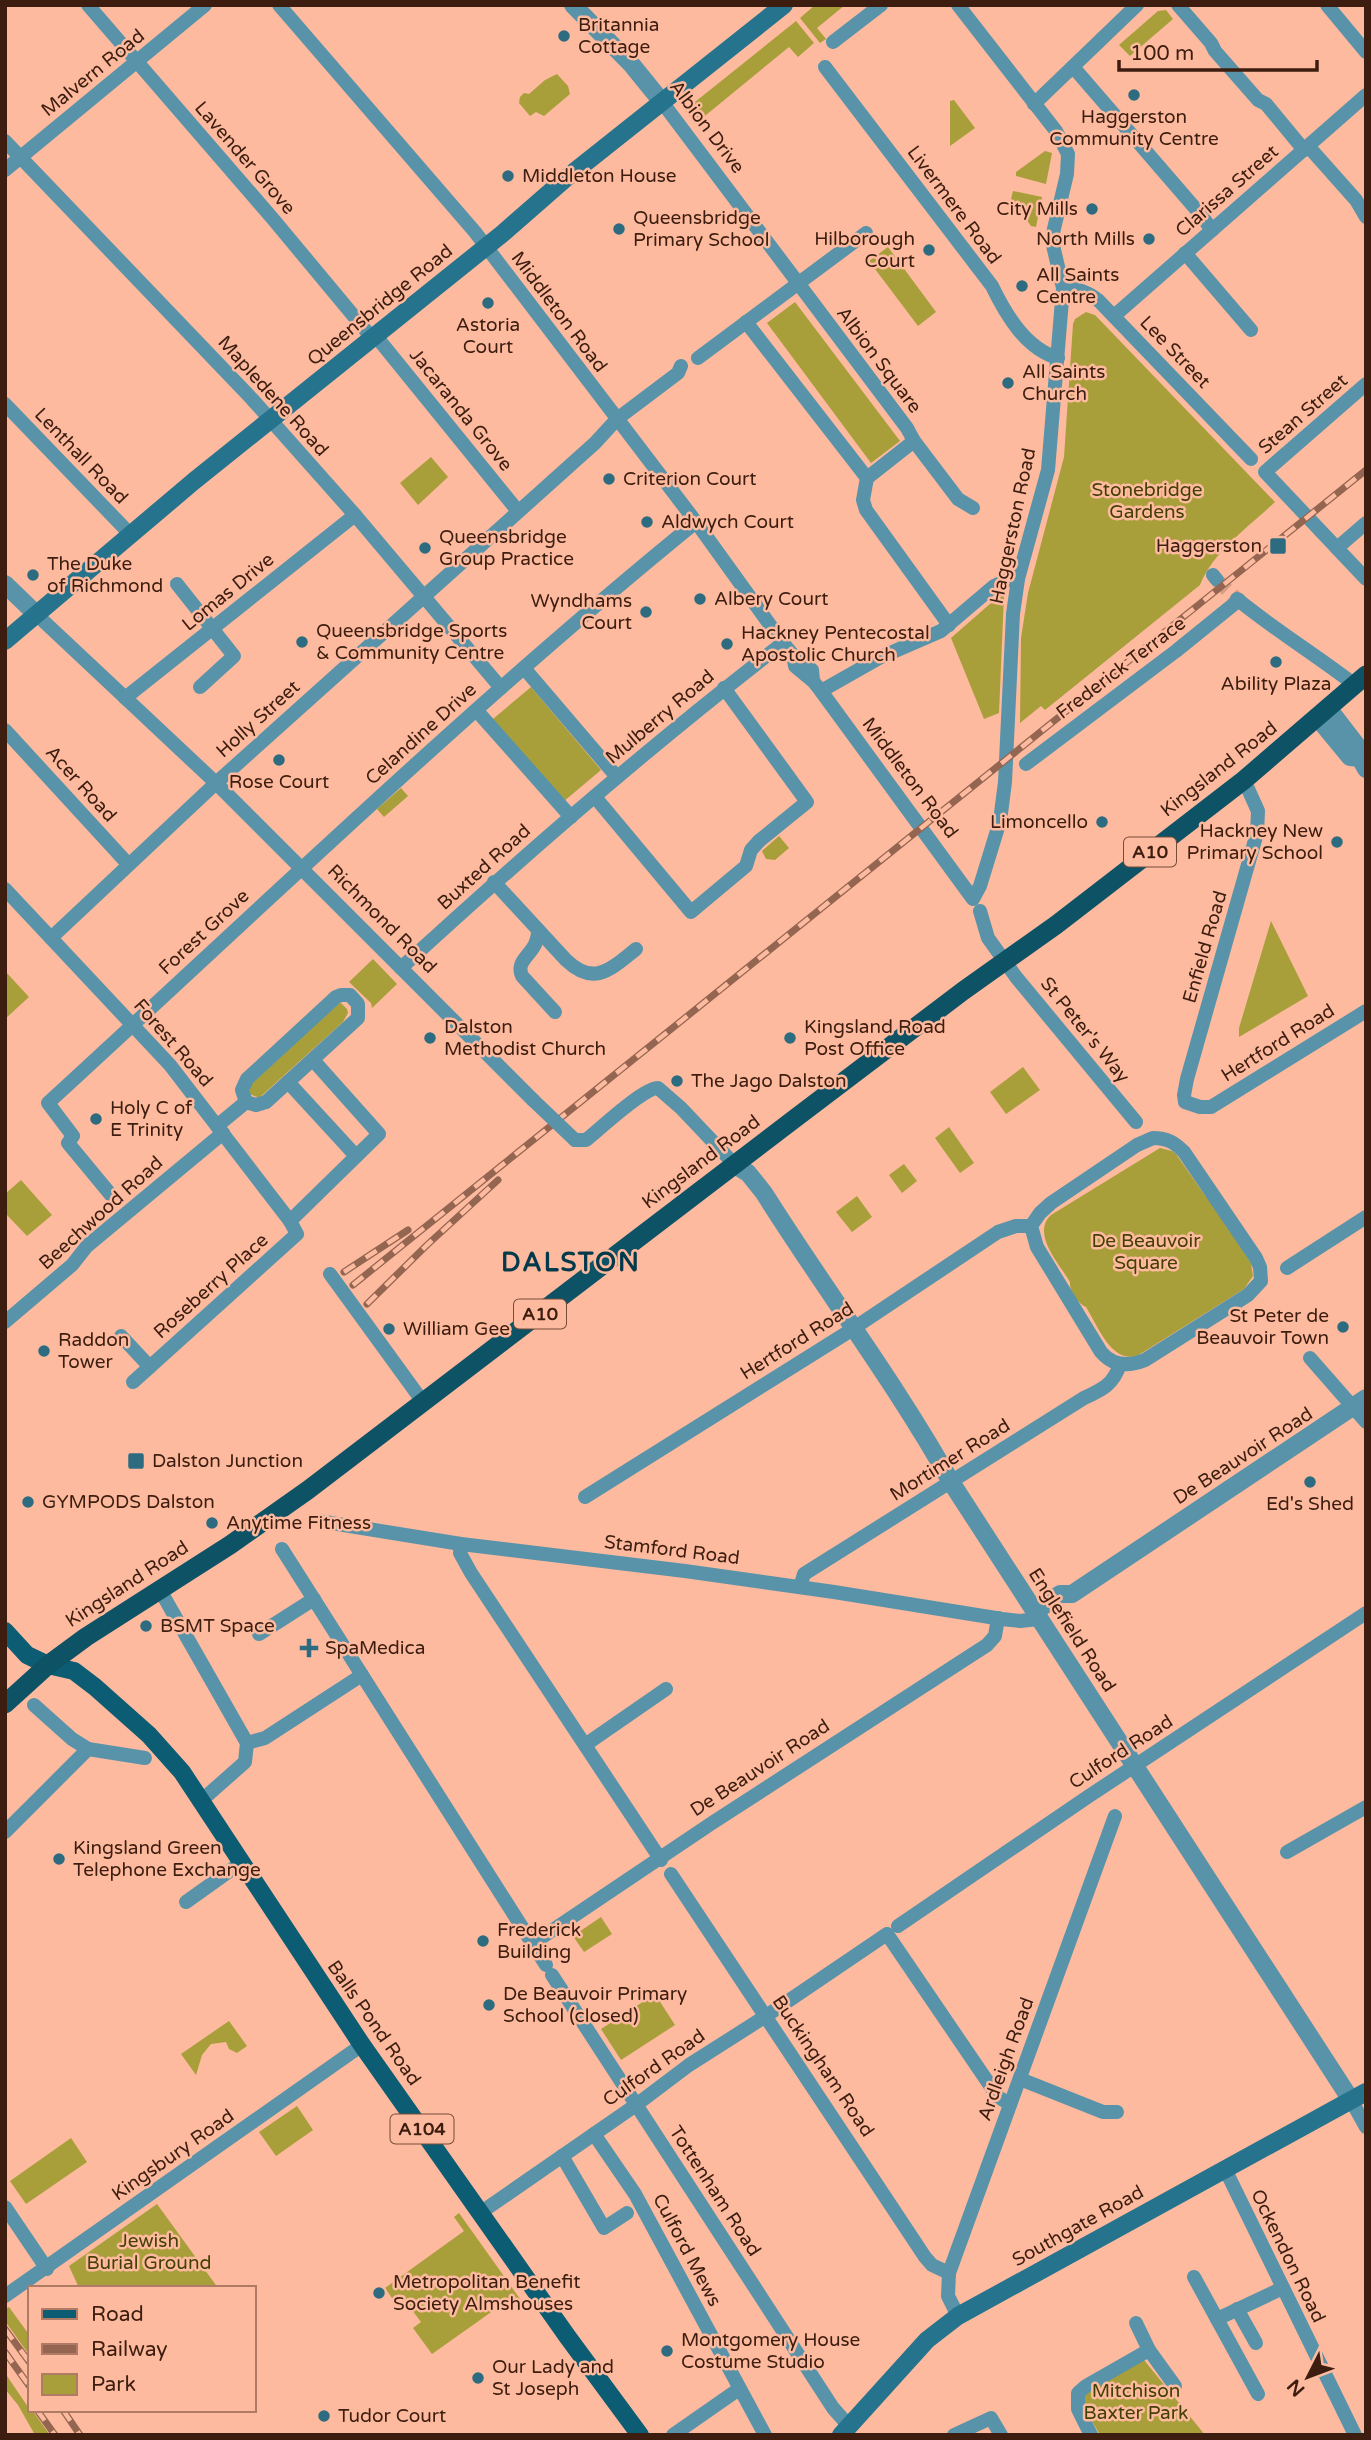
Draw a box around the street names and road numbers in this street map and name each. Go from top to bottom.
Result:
street label: Malvern Road [37,25,149,121]
street label: Albion Drive [665,76,749,178]
street label: Lavender Grove [190,97,300,219]
street label: Clarissa Street [1171,140,1283,242]
street label: Livermere Road [902,142,1006,268]
street label: Queensbridge Road [303,240,457,370]
street label: Middleton Road [506,247,612,377]
street label: Albion Square [832,303,926,417]
street label: Lee Street [1135,311,1215,393]
street label: Mapledene Road [213,331,333,461]
street label: Jacaranda Grove [405,344,517,476]
street label: Stean Street [1254,369,1352,459]
street label: Lenthall Road [30,404,132,508]
street label: Haggerston Road [986,446,1040,606]
street label: Lomas Drive [178,548,278,636]
street label: Frederick Terrace [1052,612,1190,724]
street label: Mulberry Road [601,665,719,769]
street label: Holly Street [212,676,304,762]
street label: Celandine Drive [361,679,481,789]
street label: Middleton Road [857,713,963,843]
street label: Kingsland Road [1156,717,1282,821]
street label: Acer Road [41,741,121,827]
street label: Buxted Road [433,820,535,914]
road number: A10 [1124,838,1176,866]
street label: Richmond Road [323,860,441,978]
street label: Forest Grove [155,885,253,979]
street label: Enfield Road [1178,888,1232,1006]
street label: St Peter's Way [1036,973,1134,1087]
street label: Forest Road [129,995,217,1091]
street label: Hertford Road [1217,999,1339,1087]
street label: Kingsland Road [638,1111,764,1213]
street label: Beechwood Road [35,1152,167,1274]
street label: Roseberry Place [149,1229,273,1343]
street label: Hertford Road [736,1297,858,1385]
road number: A10 [514,1300,566,1329]
street label: De Beauvoir Road [1169,1403,1317,1509]
street label: Mortimer Road [886,1414,1014,1506]
street label: Stamford Road [603,1531,741,1569]
street label: Kingsland Road [62,1536,192,1632]
street label: Englefield Road [1024,1564,1120,1696]
street label: Culford Road [1065,1710,1177,1794]
street label: De Beauvoir Road [686,1715,834,1821]
street label: Balls Pond Road [323,1956,425,2090]
street label: Buckingham Road [768,1991,878,2141]
street label: Ardleigh Road [974,1994,1038,2124]
street label: Culford Road [599,2025,709,2111]
street label: Kingsbury Road [108,2105,238,2205]
road number: A104 [390,2115,453,2144]
street label: Tottenham Road [665,2122,765,2260]
street label: Southgate Road [1009,2181,1147,2271]
street label: Ockendon Road [1246,2186,1330,2326]
street label: Culford Mews [648,2190,726,2310]

